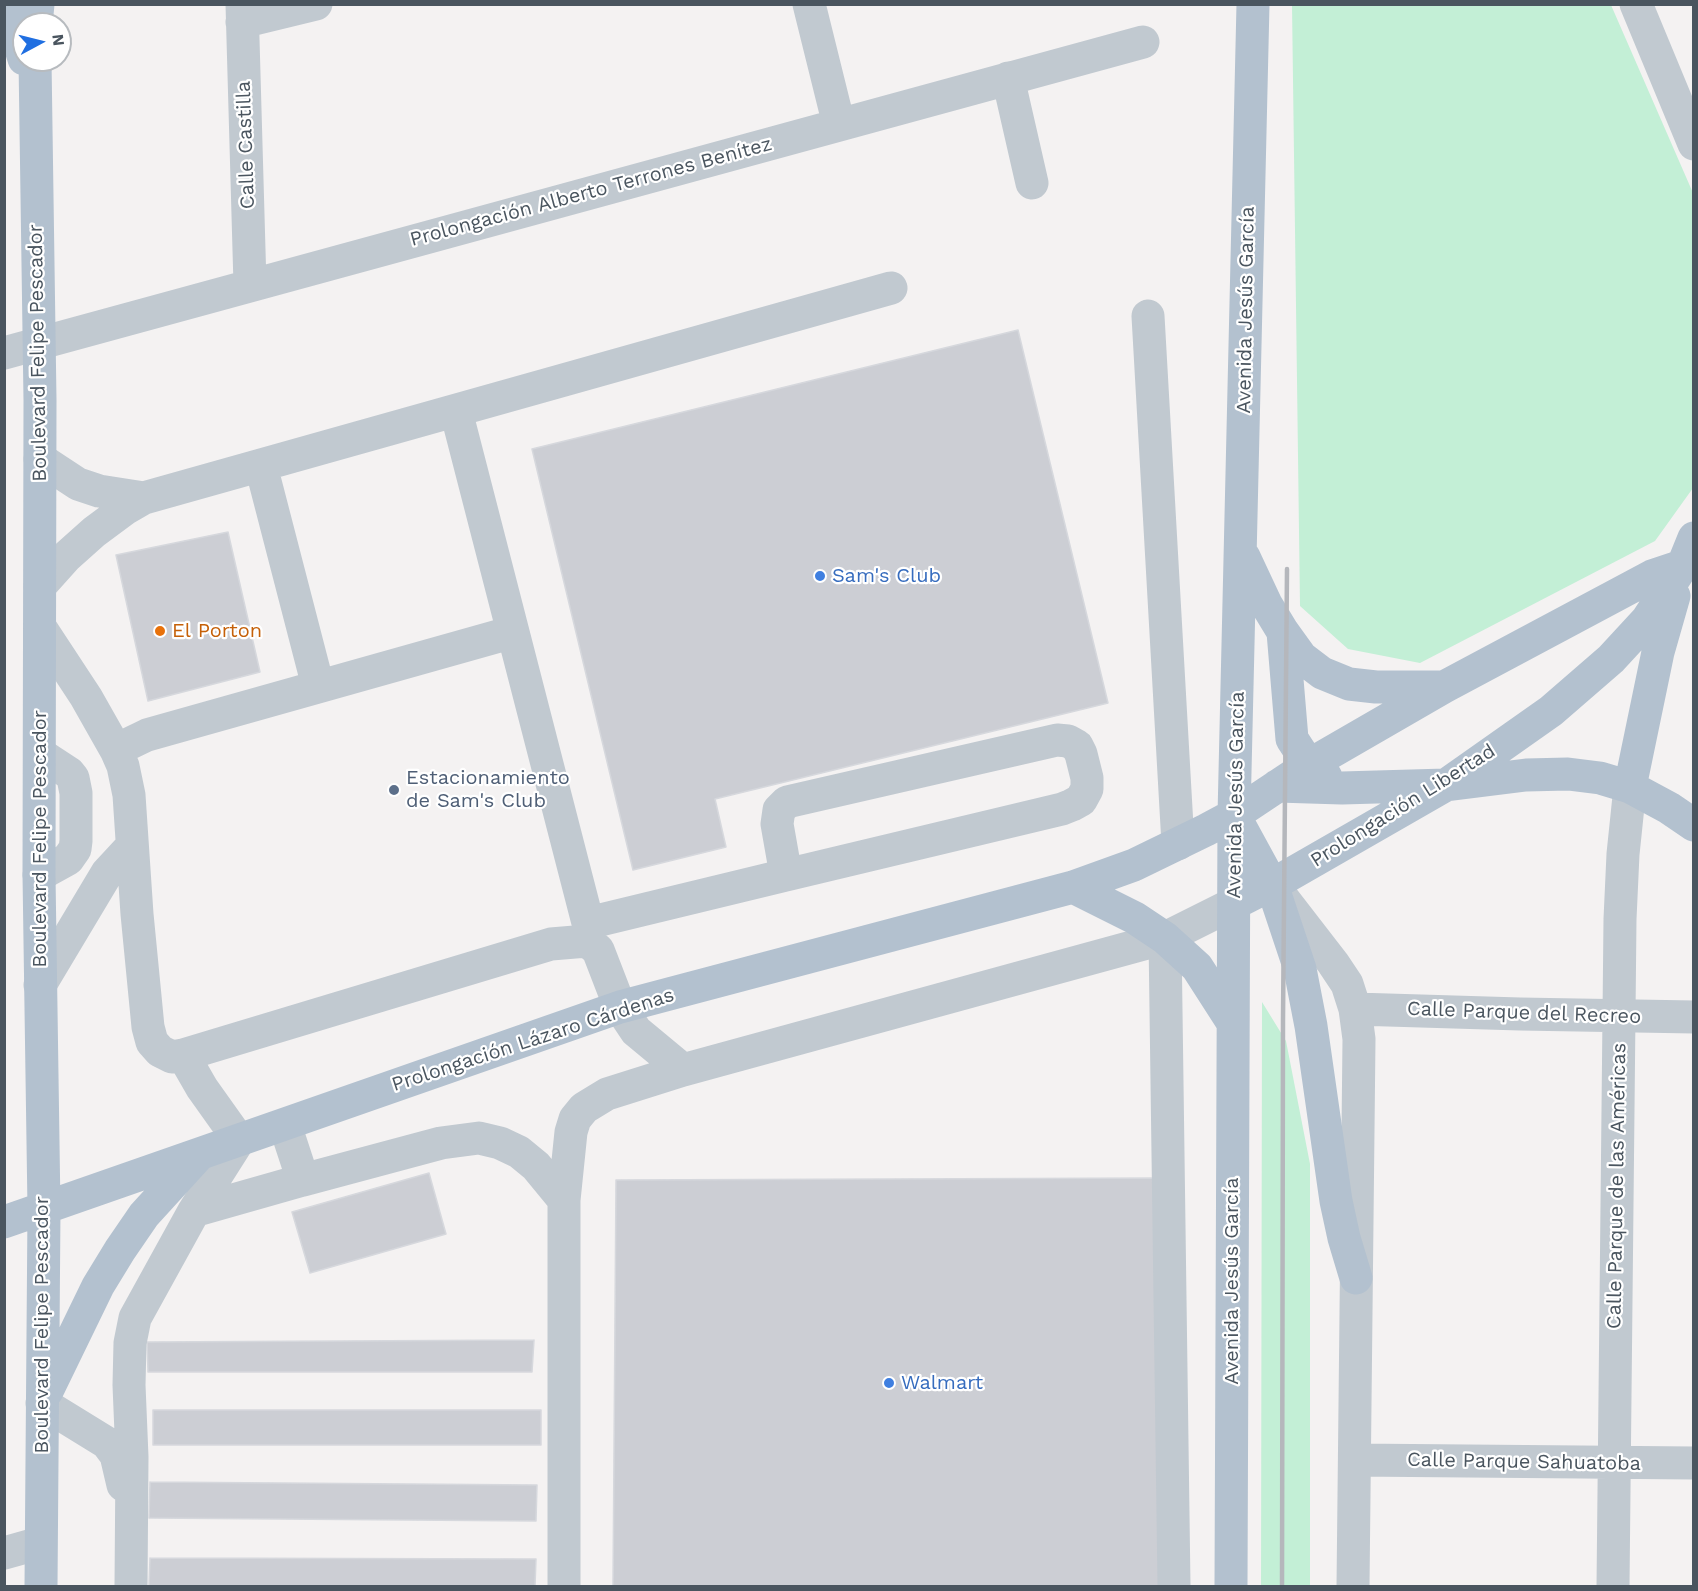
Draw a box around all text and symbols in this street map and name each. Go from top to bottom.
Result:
north arrow [12,12,72,72]
text: N [48,33,69,47]
street label: Calle Castilla [232,80,260,210]
street label: Prolongación Alberto Terrones Benítez [407,132,775,252]
street label: Avenida Jesús García [1232,206,1260,414]
street label: Boulevard Felipe Pescador [24,224,52,482]
place label: Sam's Club [832,564,941,588]
marker: Sam's Club [813,569,827,583]
place label: El Porton [172,619,262,643]
marker: El Porton [153,624,167,638]
street label: Avenida Jesús García [1222,691,1250,899]
street label: Boulevard Felipe Pescador [28,710,52,968]
street label: Prolongación Libertad [1306,739,1500,873]
place label: Estacionamiento de Sam's Club [406,766,570,813]
marker: Estacionamiento de Sam's Club [387,783,401,797]
street label: Prolongación Lázaro Cárdenas [389,983,677,1097]
street label: Calle Parque del Recreo [1406,997,1642,1029]
street label: Calle Parque de las Américas [1603,1043,1631,1329]
street label: Avenida Jesús García [1220,1177,1244,1385]
street label: Boulevard Felipe Pescador [30,1196,54,1454]
place label: Walmart [901,1371,983,1395]
marker: Walmart [882,1376,896,1390]
street label: Calle Parque Sahuatoba [1407,1448,1641,1476]

